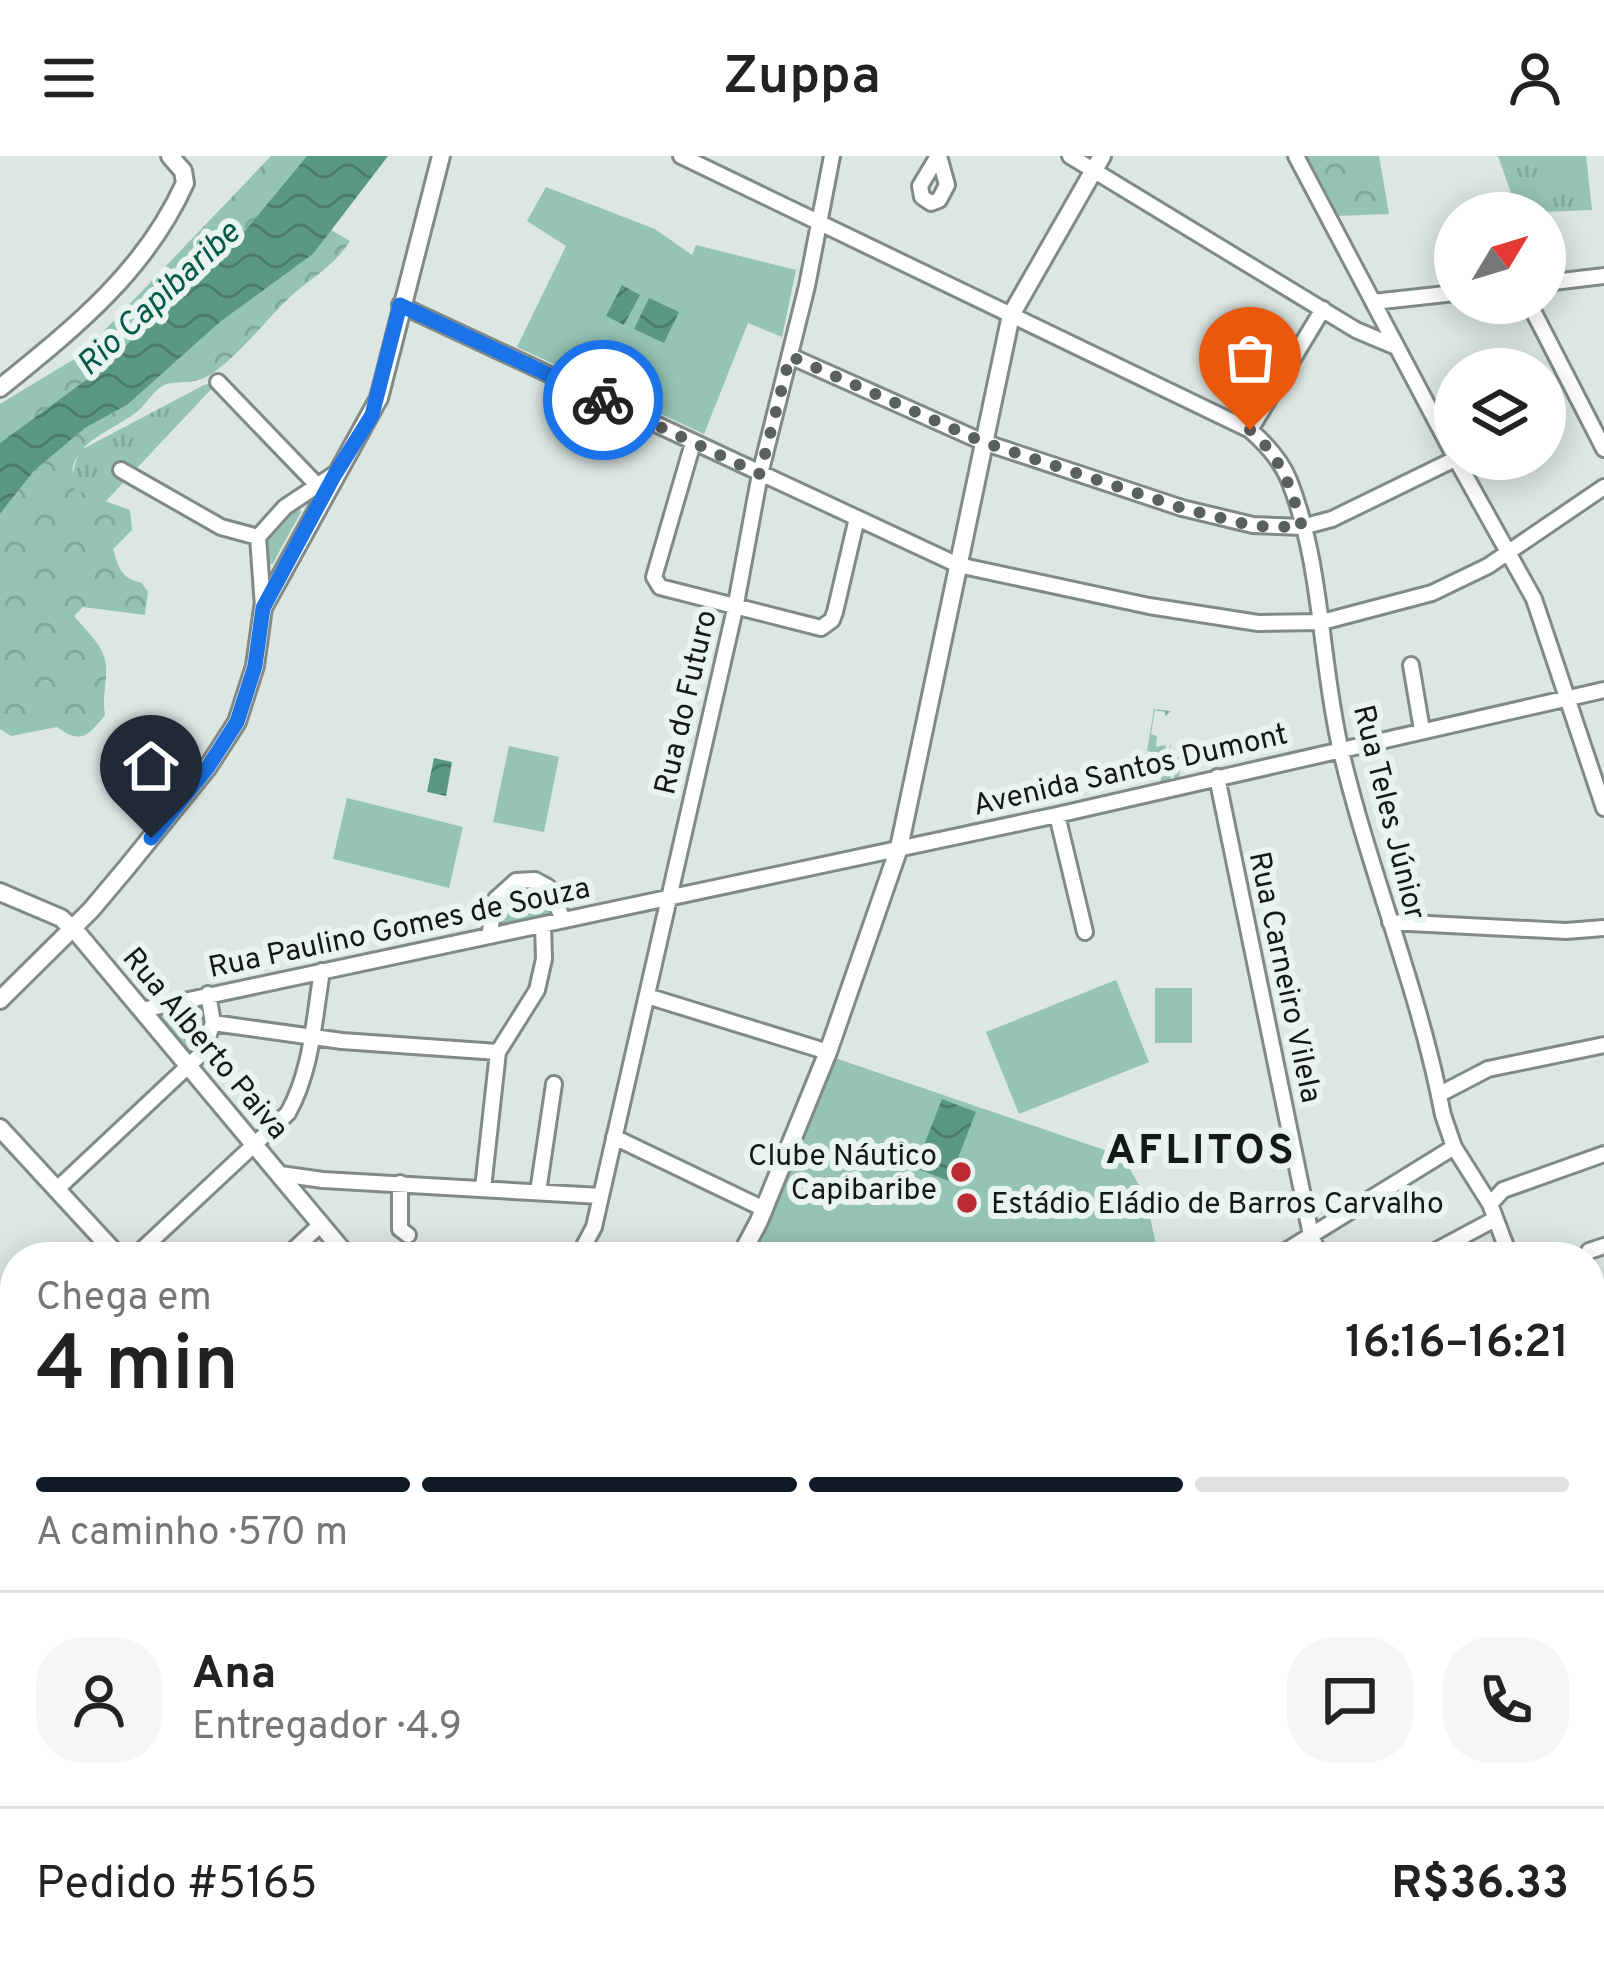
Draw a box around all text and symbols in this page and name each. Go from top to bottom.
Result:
text: Zuppa [723,44,881,113]
icon: menu [36,45,102,111]
icon: person [1502,45,1568,111]
north arrow [1434,192,1566,324]
map controls [1434,192,1566,480]
water label: Rio Capibaribe [69,213,251,386]
pin [1199,307,1301,430]
icon: bag [1217,325,1283,391]
courier [543,340,663,460]
button: layers [1434,348,1566,480]
icon: bike [570,367,636,433]
street label: Rua do Futuro [648,607,727,798]
street label: Rua Teles Júnior [1343,701,1432,924]
pin [100,715,202,838]
street label: Avenida Santos Dumont [970,717,1291,826]
icon: home [118,733,184,799]
street label: Rua Carneiro Vilela [1239,848,1328,1107]
street label: Rua Paulino Gomes de Souza [205,871,594,988]
street label: Rua Alberto Paiva [113,941,295,1148]
district label: AFLITOS [1105,1126,1297,1179]
place label: Clube Náutico Capibaribe [748,1139,937,1210]
marker: Clube Náutico Capibaribe [948,1159,974,1185]
place label: Estádio Eládio de Barros Carvalho [991,1187,1444,1224]
marker: Estádio Eládio de Barros Carvalho [954,1190,980,1216]
text: Chega em [36,1275,212,1324]
text: 16:16–16:21 [1345,1316,1569,1373]
text: 4 min [36,1319,239,1418]
text: A caminho · 570 m [36,1510,348,1559]
button: person [36,1637,162,1763]
button: chat [1287,1637,1413,1763]
button: phone [1443,1637,1569,1763]
text: Ana [192,1647,276,1704]
text: Entregador · 4.9 [192,1704,462,1753]
text: Pedido #5165 [36,1857,317,1914]
text: R$36.33 [1391,1857,1569,1914]

